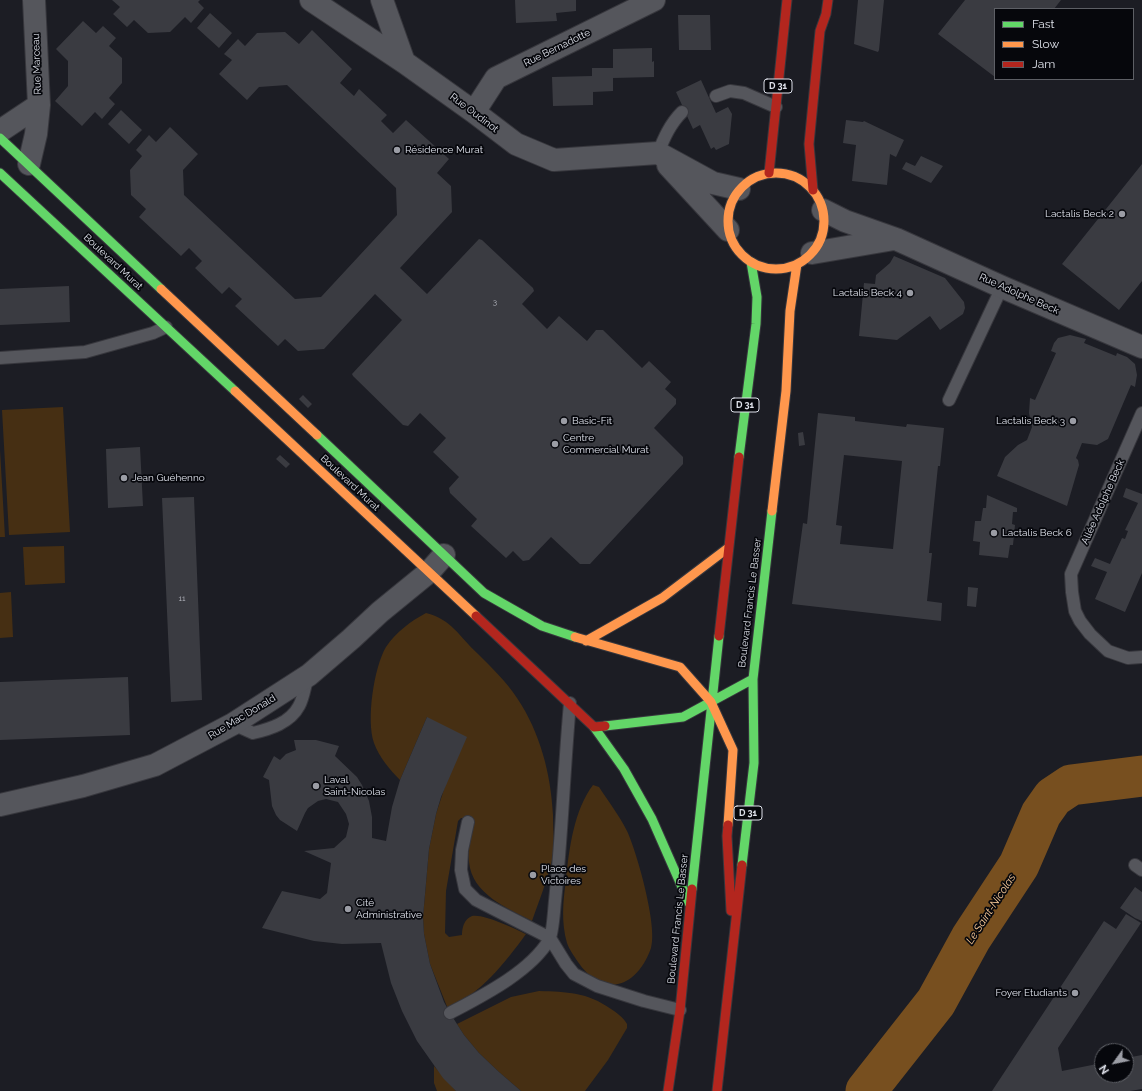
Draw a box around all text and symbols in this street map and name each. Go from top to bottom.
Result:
legend [994,8,1134,80]
text: Fast [1032,17,1055,31]
street label: Rue Bernadotte [522,27,592,69]
street label: Rue Marceau [30,33,44,95]
text: Slow [1032,37,1059,51]
text: Jam [1032,57,1055,71]
road number: D 31 [764,79,792,93]
street label: Rue Oudinot [447,91,501,135]
place label: Résidence Murat [405,144,483,156]
marker: Résidence Murat [392,145,402,155]
place label: Lactalis Beck 2 [1045,208,1114,220]
marker: Lactalis Beck 2 [1117,209,1127,219]
street label: Boulevard Murat [81,231,145,293]
street label: Rue Adolphe Beck [977,271,1061,317]
place label: Lactalis Beck 4 [833,287,902,299]
marker: Lactalis Beck 4 [905,288,915,298]
house number: 3 [493,298,497,308]
road number: D 31 [731,398,759,412]
place label: Basic-Fit [572,415,612,427]
place label: Lactalis Beck 3 [996,415,1065,427]
marker: Basic-Fit [559,416,569,426]
marker: Lactalis Beck 3 [1068,416,1078,426]
place label: Centre Commercial Murat [563,432,649,456]
marker: Centre Commercial Murat [550,439,560,449]
street label: Boulevard Murat [318,452,382,514]
street label: Allée Adolphe Beck [1079,458,1127,546]
place label: Jean Guéhenno [132,472,205,484]
marker: Jean Guéhenno [119,473,129,483]
place label: Lactalis Beck 6 [1002,527,1072,539]
marker: Lactalis Beck 6 [989,528,999,538]
street label: Boulevard Francis Le Basser [736,538,764,668]
house number: 11 [179,594,185,604]
street label: Rue Mac Donald [206,692,278,742]
place label: Laval Saint-Nicolas [324,774,385,798]
marker: Laval Saint-Nicolas [311,781,321,791]
road number: D 31 [734,806,762,820]
street label: Boulevard Francis Le Basser [665,854,691,984]
place label: Place des Victoires [541,863,586,886]
marker: Place des Victoires [528,870,538,880]
water label: Le Saint-Nicolas [963,871,1019,947]
place label: Cité Administrative [356,897,422,920]
marker: Cité Administrative [343,904,353,914]
place label: Foyer Etudiants [995,987,1067,999]
marker: Foyer Etudiants [1070,988,1080,998]
north arrow [1094,1043,1134,1083]
text: N [1097,1062,1112,1076]

